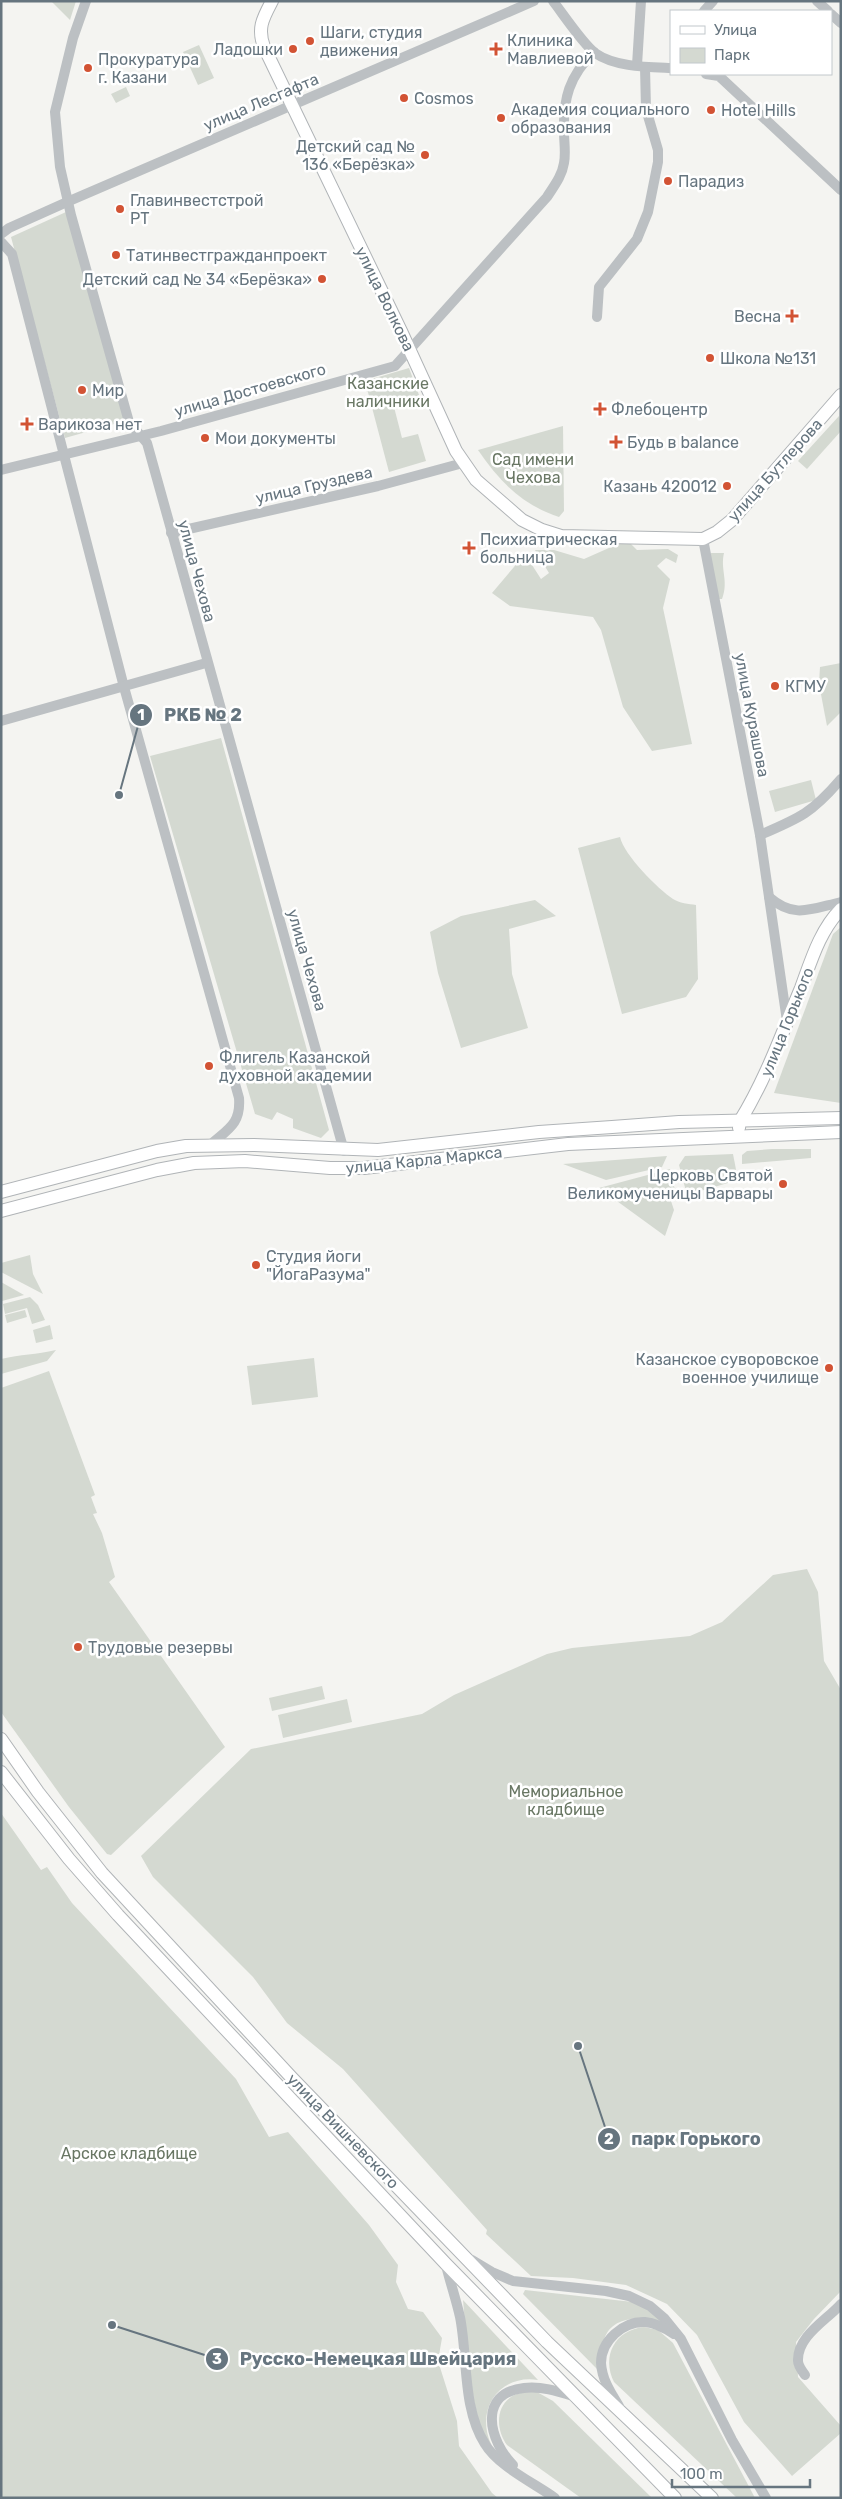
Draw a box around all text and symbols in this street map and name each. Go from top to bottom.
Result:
legend [670,10,832,75]
text: Улица [714,21,757,39]
place label: Шаги, студия движения [320,23,423,60]
place label: Клиника Мавлиевой [507,31,593,68]
marker: Шаги, студия движения [304,35,316,47]
place label: Ладошки [213,40,283,59]
marker: Клиника Мавлиевой [489,42,503,56]
marker: Ладошки [287,43,299,55]
text: Парк [714,46,750,64]
place label: Прокуратура г. Казани [98,50,199,87]
marker: Прокуратура г. Казани [82,62,94,74]
street label: улица Лесгафта [201,69,321,135]
place label: Cosmos [414,89,474,108]
marker: Cosmos [398,92,410,104]
place label: Академия социального образования [511,100,690,137]
place label: Hotel Hills [721,101,796,120]
marker: Hotel Hills [705,104,717,116]
marker: Академия социального образования [495,112,507,124]
place label: Детский сад № 136 «Берёзка» [296,137,415,174]
marker: Детский сад № 136 «Берёзка» [419,149,431,161]
place label: Парадиз [678,172,744,191]
marker: Парадиз [662,175,674,187]
place label: Главинвестстрой РТ [130,191,263,228]
marker: Главинвестстрой РТ [114,203,126,215]
street label: улица Волкова [351,244,419,354]
place label: Татинвестгражданпроект [126,246,327,265]
marker: Татинвестгражданпроект [110,249,122,261]
place label: Детский сад № 34 «Берёзка» [83,270,312,289]
marker: Детский сад № 34 «Берёзка» [316,273,328,285]
place label: Весна [734,307,781,326]
marker: Весна [785,309,799,323]
place label: Школа №131 [720,349,816,368]
marker: Школа №131 [704,352,716,364]
street label: улица Достоевского [172,359,328,421]
park label: Казанские наличники [346,374,430,411]
place label: Мир [92,381,124,400]
marker: Мир [76,384,88,396]
place label: Флебоцентр [611,400,708,419]
marker: Флебоцентр [593,402,607,416]
place label: Варикоза нет [38,415,142,434]
street label: улица Бутлерова [724,415,826,525]
marker: Варикоза нет [20,417,34,431]
place label: Мои документы [215,429,336,448]
marker: Мои документы [199,432,211,444]
place label: Будь в balance [627,433,739,452]
marker: Будь в balance [609,435,623,449]
park label: Сад имени Чехова [492,450,574,487]
street label: улица Груздева [254,462,374,508]
place label: Казань 420012 [603,477,717,496]
marker: Казань 420012 [721,480,733,492]
street label: улица Чехова [174,518,220,624]
place label: Психиатрическая больница [480,530,617,567]
marker: Психиатрическая больница [462,541,476,555]
street label: улица Курашова [731,651,773,779]
place label: КГМУ [785,677,826,696]
marker: КГМУ [769,680,781,692]
callout: РКБ № 2 [129,698,252,731]
text: РКБ № 2 [164,704,242,726]
text: 1 [137,706,145,724]
street label: улица Чехова [283,907,331,1013]
street label: улица Горького [756,965,818,1079]
place label: Флигель Казанской духовной академии [219,1048,372,1085]
marker: Флигель Казанской духовной академии [203,1060,215,1072]
street label: улица Карла Маркса [345,1142,503,1178]
place label: Церковь Святой Великомученицы Варвары [567,1166,773,1203]
marker: Церковь Святой Великомученицы Варвары [777,1178,789,1190]
place label: Студия йоги "ЙогаРазума" [266,1247,371,1284]
marker: Студия йоги "ЙогаРазума" [250,1259,262,1271]
place label: Казанское суворовское военное училище [635,1350,819,1387]
marker: Казанское суворовское военное училище [823,1362,835,1374]
place label: Трудовые резервы [88,1638,233,1657]
marker: Трудовые резервы [72,1641,84,1653]
park label: Мемориальное кладбище [508,1782,624,1819]
street label: улица Вишневского [283,2069,403,2193]
callout: парк Горького [597,2123,771,2156]
text: парк Горького [631,2128,761,2150]
text: 2 [604,2130,614,2148]
park label: Арское кладбище [61,2144,197,2163]
callout: Русско-Немецкая Швейцария [204,2342,526,2375]
text: Русско-Немецкая Швейцария [240,2348,516,2370]
text: 3 [212,2350,222,2368]
scale bar [672,2456,810,2488]
text: 100 m [680,2465,722,2483]

